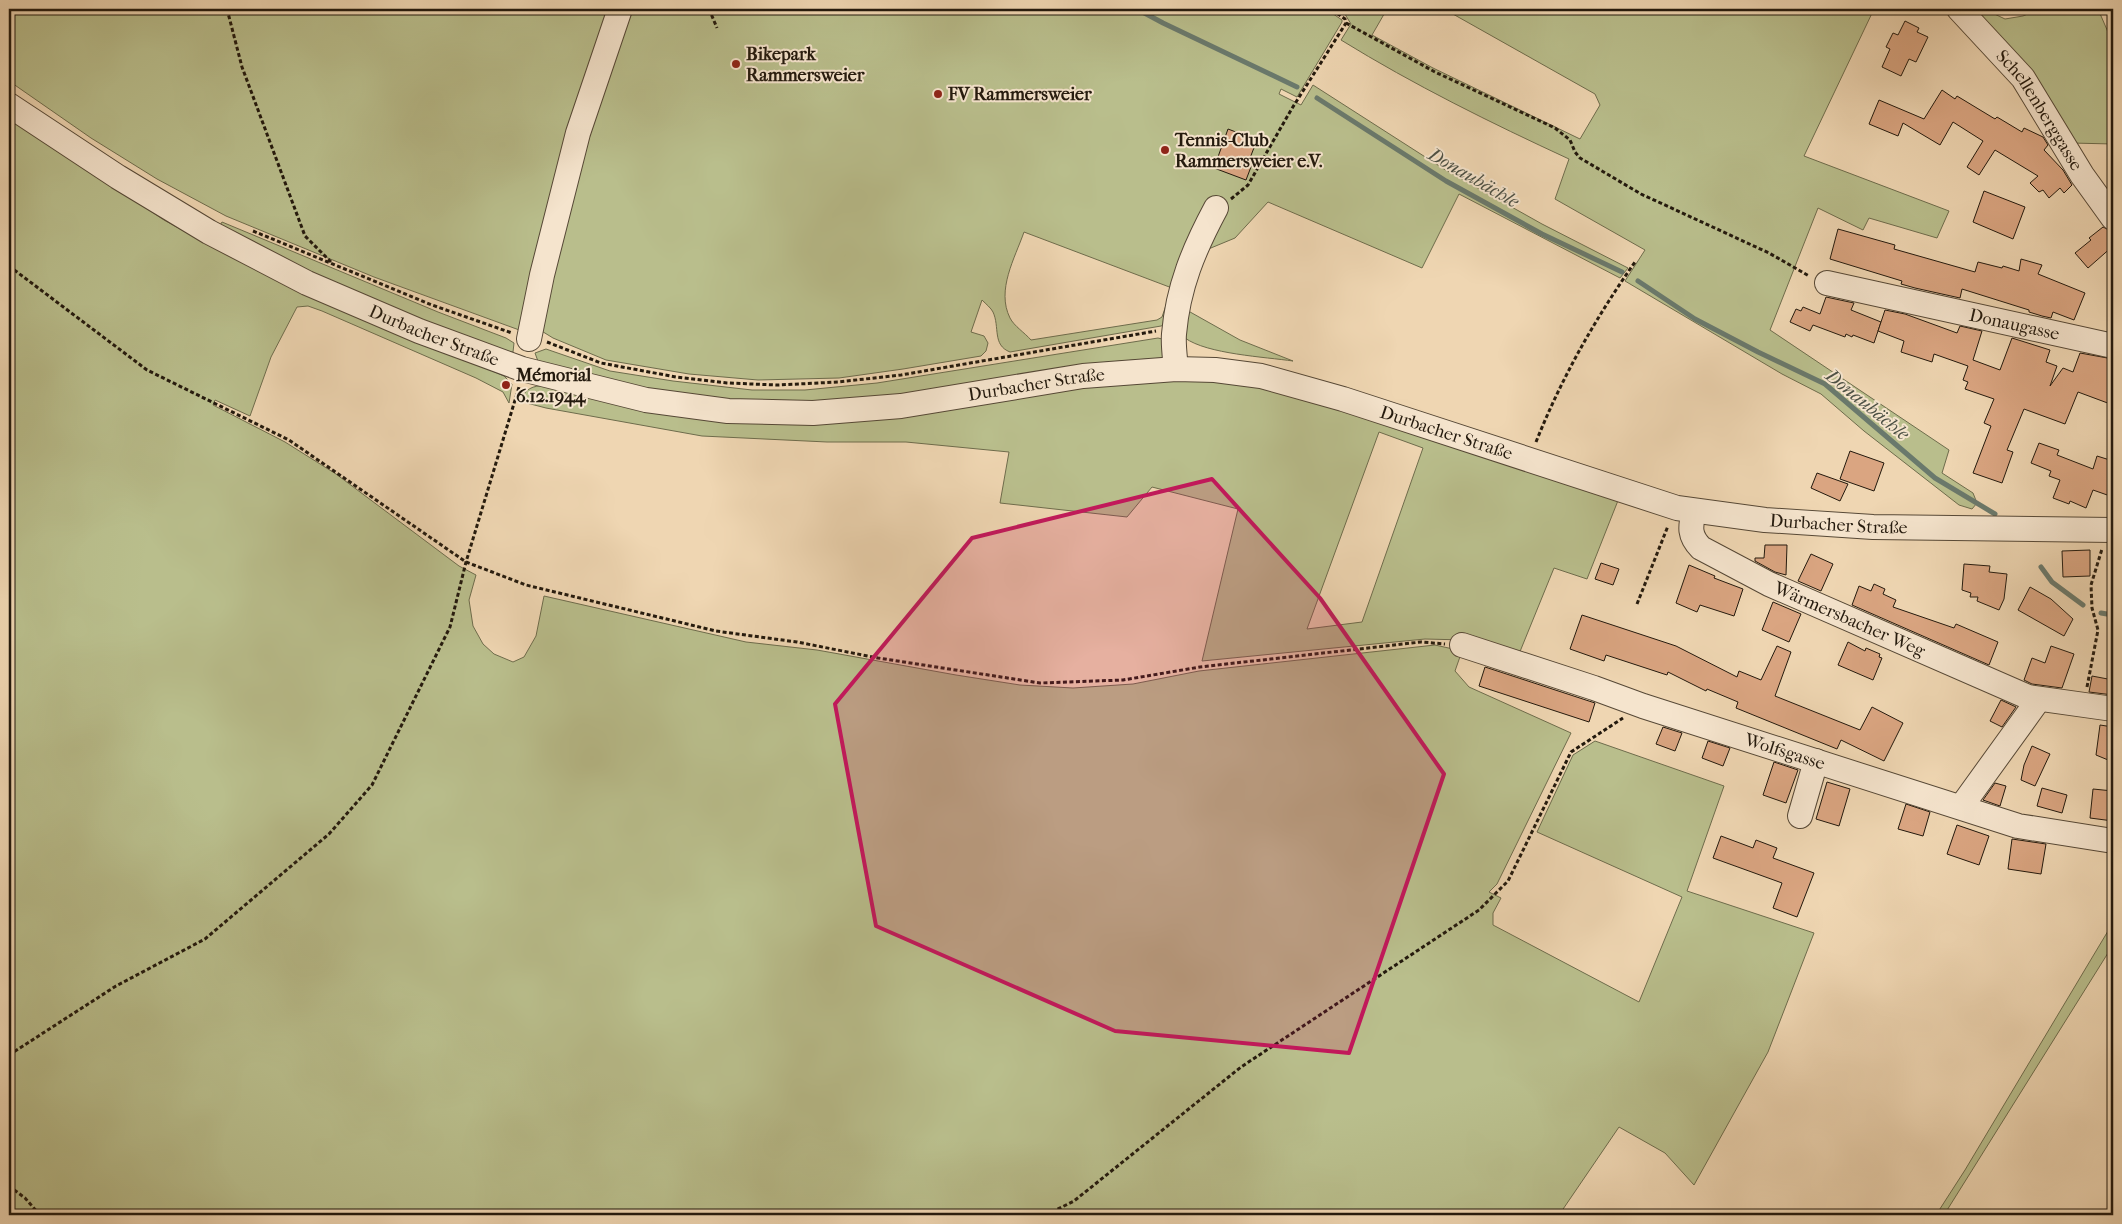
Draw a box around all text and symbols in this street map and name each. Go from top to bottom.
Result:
place label: Bikepark Rammersweier [746,44,865,86]
street label: Schellenberggasse [1991,46,2087,175]
marker: Bikepark Rammersweier [730,58,742,70]
place label: FV Rammersweier [947,84,1092,105]
marker: FV Rammersweier [932,88,944,100]
place label: Tennis-Club Rammersweier e.V. [1174,130,1323,172]
water label: Donaubächle [1423,142,1524,213]
marker: Tennis-Club Rammersweier e.V. [1159,144,1171,156]
street label: Durbacher Straße [366,301,502,371]
street label: Donaugasse [1967,305,2062,345]
water label: Donaubächle [1820,363,1914,446]
street label: Durbacher Straße [966,364,1106,406]
place label: Mémorial 6.12.1944 [515,365,592,407]
marker: Mémorial 6.12.1944 [500,379,512,391]
street label: Durbacher Straße [1377,402,1515,465]
street label: Durbacher Straße [1769,510,1908,538]
street label: Wärmersbacher Weg [1770,577,1929,662]
street label: Wolfsgasse [1741,729,1828,775]

